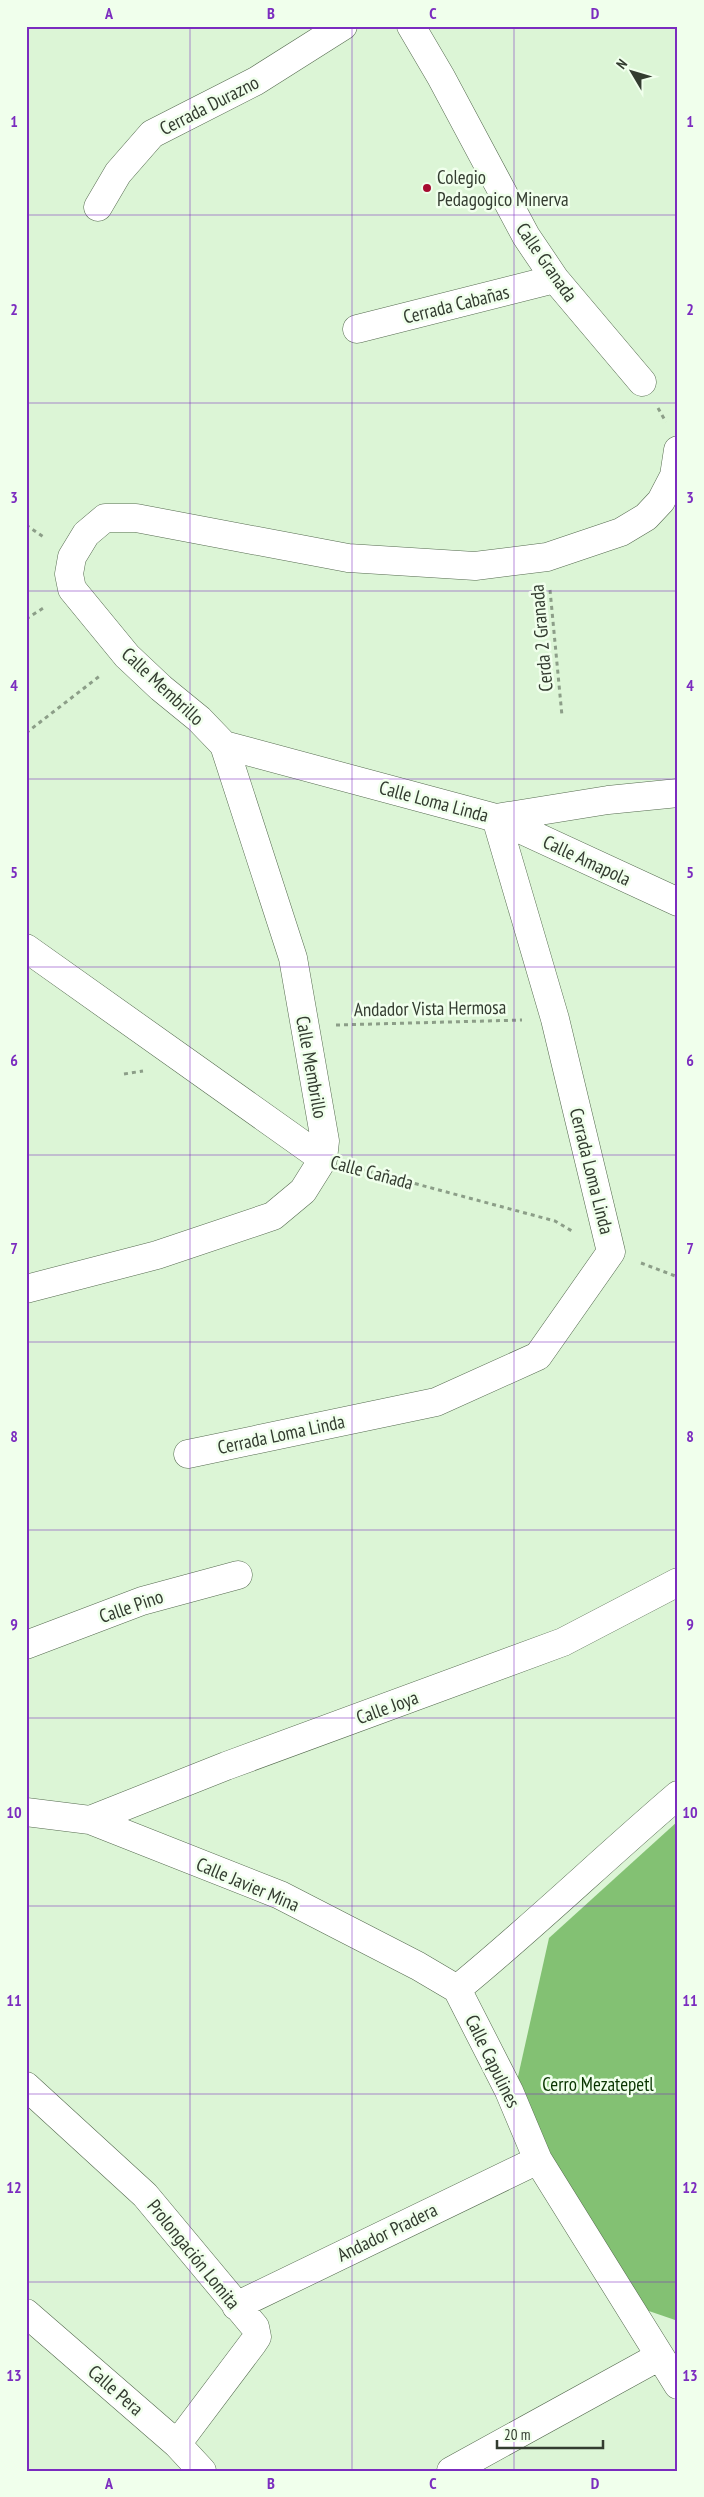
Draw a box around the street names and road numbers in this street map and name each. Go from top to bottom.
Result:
street label: Cerrada Durazno [155,70,263,140]
street label: Calle Granada [511,218,583,306]
street label: Cerrada Cabañas [401,279,511,329]
street label: Cerda 2 Granada [524,583,558,693]
street label: Calle Membrillo [117,642,209,730]
street label: Calle Loma Linda [377,775,491,827]
street label: Calle Amapola [539,829,635,891]
street label: Andador Vista Hermosa [354,995,506,1021]
street label: Calle Membrillo [291,1014,333,1120]
street label: Cerrada Loma Linda [565,1105,619,1237]
street label: Calle Cañada [328,1149,416,1195]
street label: Cerrada Loma Linda [215,1409,347,1459]
street label: Calle Pino [96,1584,166,1628]
street label: Calle Joya [353,1685,421,1729]
street label: Calle Javier Mina [193,1852,303,1916]
street label: Calle Capulines [460,2011,526,2111]
street label: Prolongación Lomita [142,2194,246,2314]
street label: Andador Pradera [333,2197,441,2267]
street label: Calle Pera [83,2359,149,2421]

